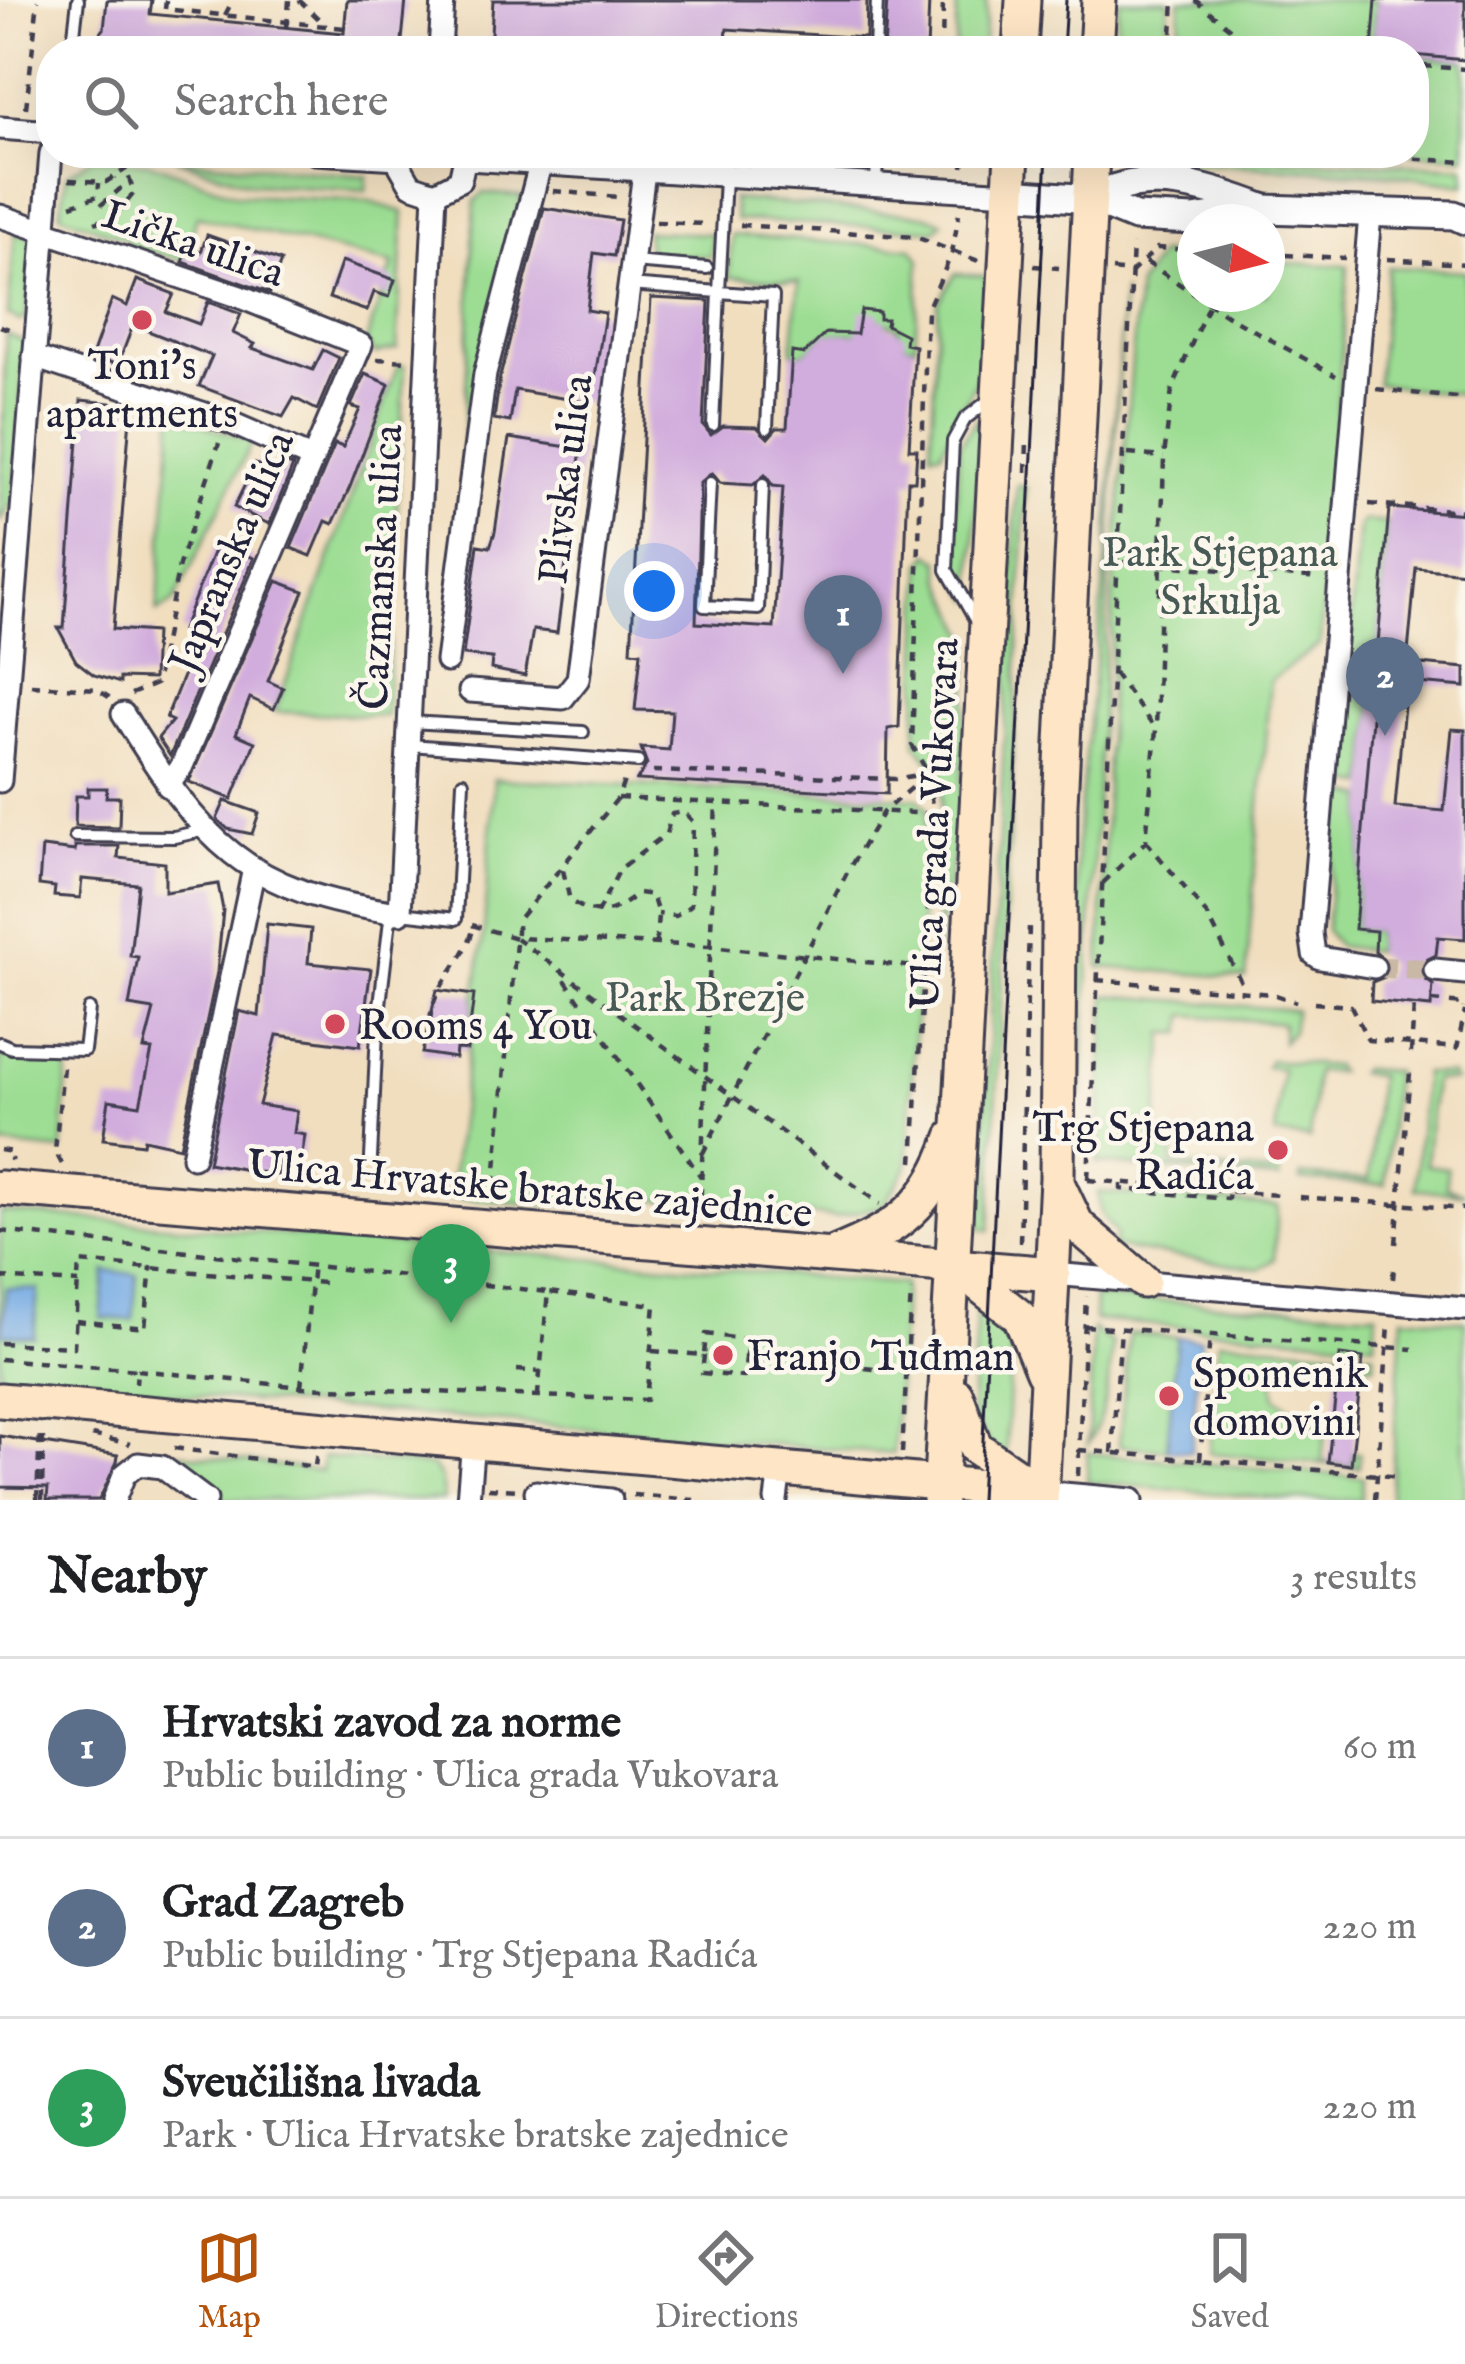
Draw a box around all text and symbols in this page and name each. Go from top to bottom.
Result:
search box [36,36,1429,168]
icon: search [78,69,144,135]
text: Search here [174,74,388,131]
street label: Lička ulica [95,189,292,301]
north arrow [1177,204,1285,312]
marker: Toni's apartments [129,307,155,333]
place label: Toni's apartments [46,341,238,442]
street label: Plivska ulica [528,371,607,587]
street label: Čazmanska ulica [348,422,416,711]
street label: Japranska ulica [157,423,308,685]
park label: Park Stjepana Srkulja [1102,528,1339,629]
your location [624,561,684,621]
pin: 1 [804,575,882,674]
street label: Ulica grada Vukovara [900,636,973,1012]
pin: 2 [1346,637,1424,736]
park label: Park Brezje [605,973,805,1026]
place label: Rooms 4 You [359,1001,592,1054]
marker: Rooms 4 You [322,1011,348,1037]
place label: Trg Stjepana Radića [1033,1103,1255,1204]
marker: Trg Stjepana Radića [1265,1137,1291,1163]
street label: Ulica Hrvatske bratske zajednice [245,1139,815,1242]
pin: 3 [412,1224,490,1323]
place label: Franjo Tuđman [747,1332,1015,1385]
marker: Franjo Tuđman [710,1342,736,1368]
place label: Spomenik domovini [1193,1349,1368,1450]
marker: Spomenik domovini [1156,1383,1182,1409]
text: Nearby [48,1546,207,1611]
text: 3 results [1290,1554,1417,1603]
text: Hrvatski zavod za norme [162,1695,621,1752]
text: 1 [80,1723,94,1772]
text: 60 m [1343,1723,1417,1772]
text: Public building · Ulica grada Vukovara [162,1752,778,1801]
text: Grad Zagreb [162,1875,404,1932]
text: 2 [78,1903,96,1952]
text: 220 m [1323,1903,1417,1952]
text: Public building · Trg Stjepana Radića [162,1932,757,1981]
text: Sveučilišna livada [162,2055,480,2112]
text: 3 [80,2083,94,2132]
text: 220 m [1323,2083,1417,2132]
text: Park · Ulica Hrvatske bratske zajednice [162,2112,789,2161]
tab: Map [196,2225,262,2339]
tab: Directions [655,2225,798,2339]
tab: Saved [1191,2225,1269,2339]

